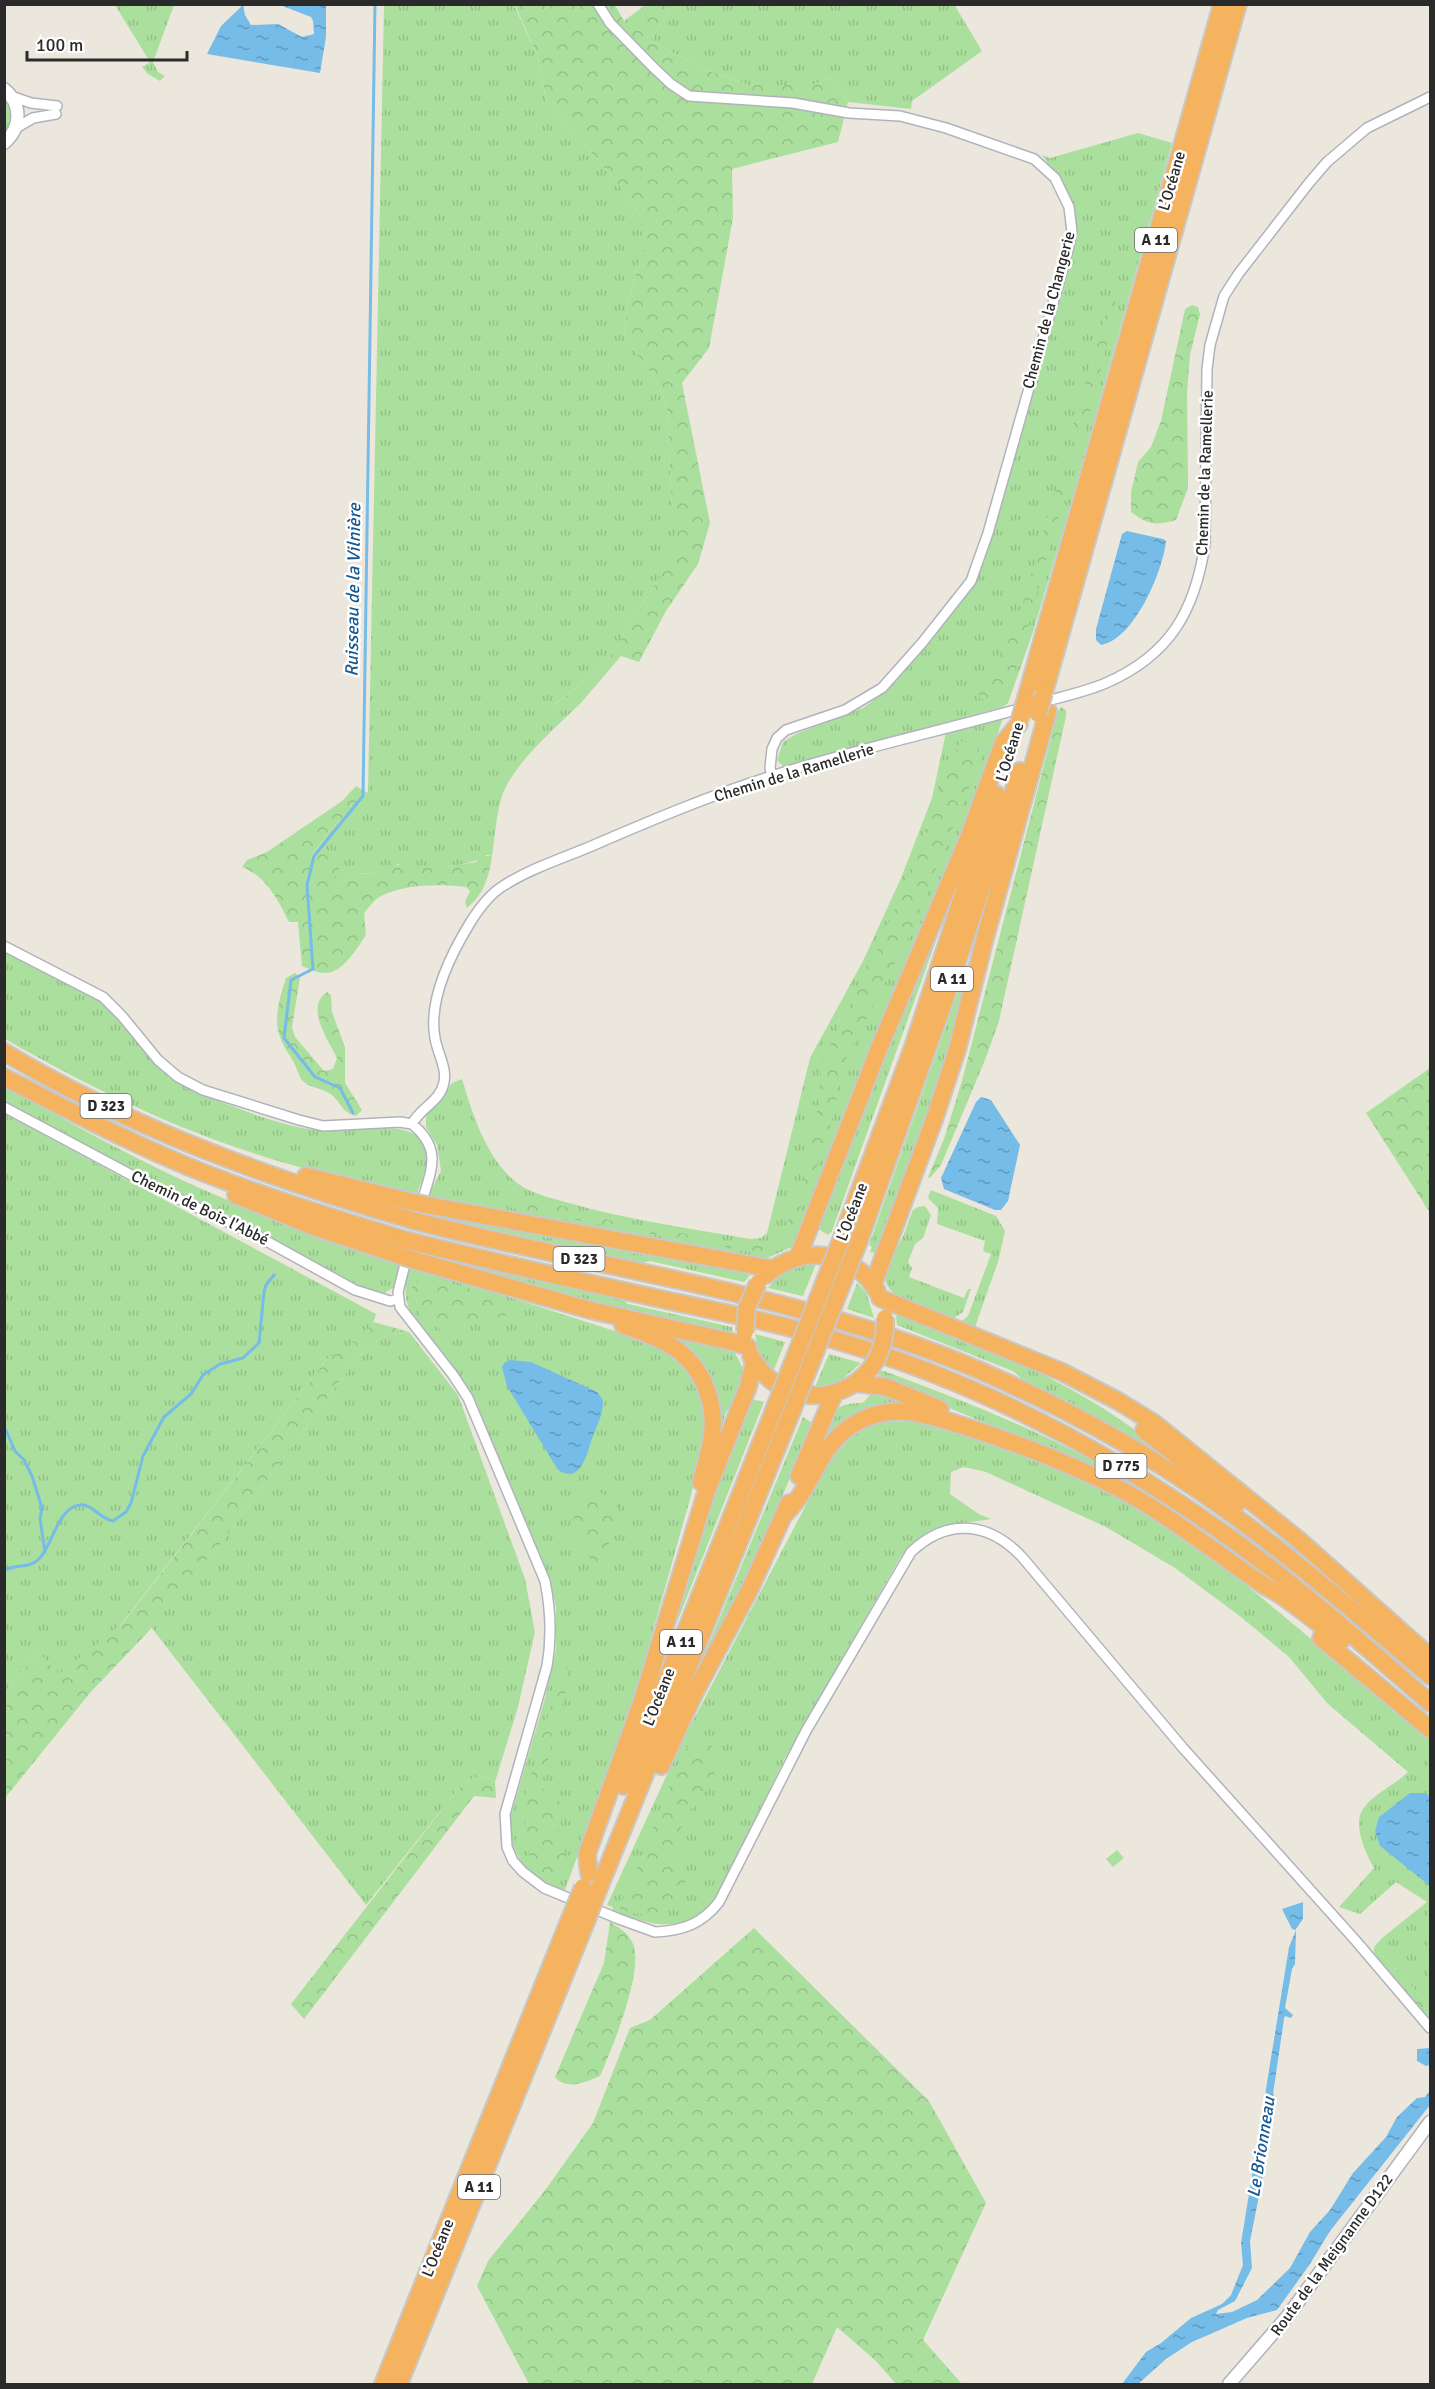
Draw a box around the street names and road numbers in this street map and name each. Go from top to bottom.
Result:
street label: L’Océane [1154,149,1190,213]
road number: A 11 [1135,228,1177,252]
street label: Chemin de la Changerie [1018,229,1080,391]
street label: Chemin de la Ramellerie [1192,390,1218,556]
street label: L’Océane [991,720,1029,784]
street label: Chemin de la Ramellerie [712,739,876,807]
road number: A 11 [931,967,973,991]
road number: D 323 [80,1094,132,1118]
street label: Chemin de Bois l'Abbé [128,1166,272,1250]
street label: L’Océane [832,1180,872,1244]
road number: D 323 [554,1247,604,1271]
road number: D 775 [1096,1454,1146,1478]
road number: A 11 [660,1630,702,1654]
street label: L’Océane [638,1665,680,1729]
street label: Route de la Meignanne D122 [1266,2170,1398,2340]
road number: A 11 [458,2175,500,2199]
street label: L’Océane [417,2216,459,2280]

